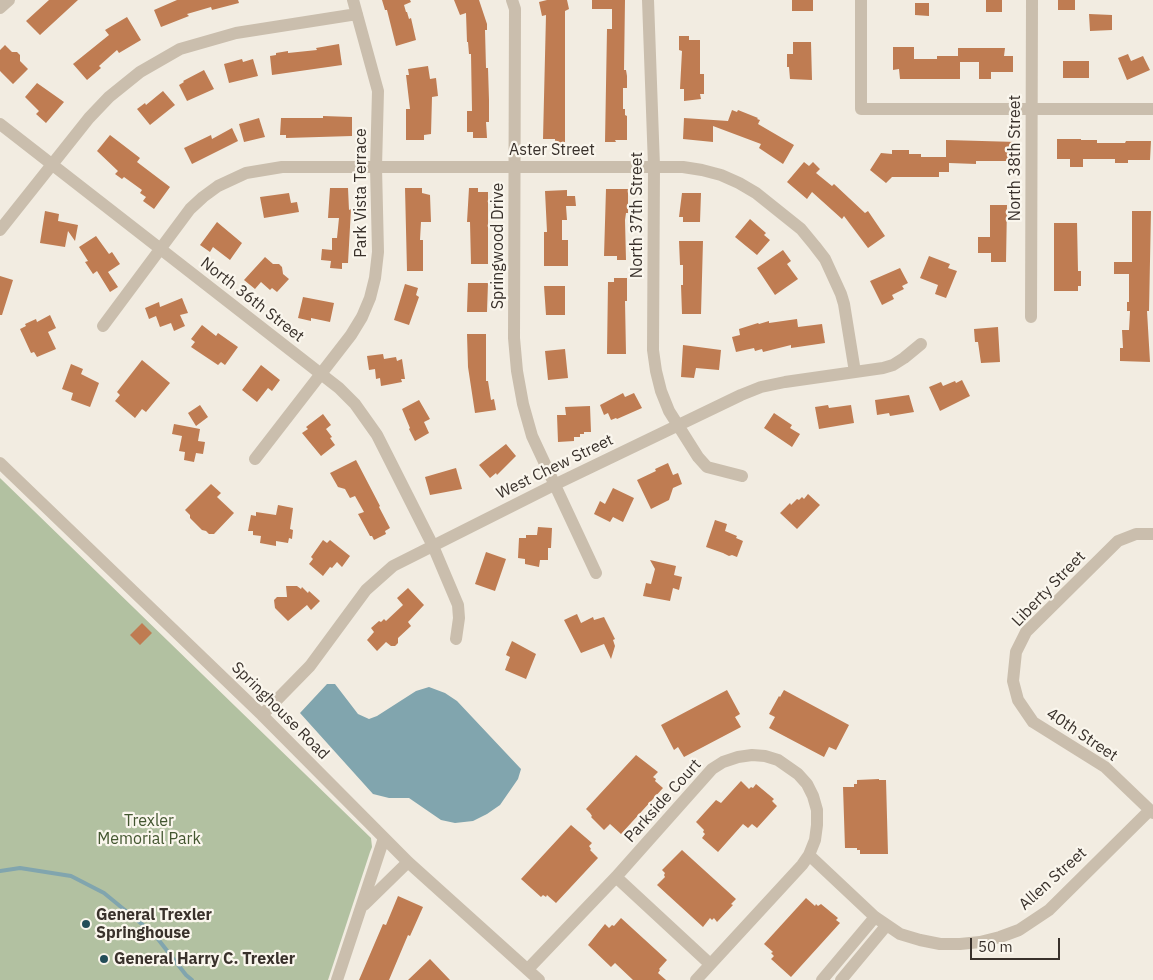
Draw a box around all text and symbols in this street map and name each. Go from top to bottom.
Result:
street label: North 38th Street [1005,95,1025,221]
street label: Park Vista Terrace [351,128,371,258]
street label: Aster Street [509,140,595,160]
street label: North 37th Street [627,152,647,278]
street label: Springwood Drive [488,183,508,309]
street label: North 36th Street [196,254,308,346]
street label: West Chew Street [493,430,617,504]
street label: Liberty Street [1008,547,1090,631]
street label: Springhouse Road [227,658,333,764]
street label: 40th Street [1043,704,1121,766]
street label: Parkside Court [621,755,705,847]
park label: Trexler Memorial Park [97,811,201,849]
street label: Allen Street [1015,844,1091,914]
place label: General Trexler Springhouse [96,905,212,943]
marker: General Trexler Springhouse [80,918,92,930]
scale bar [973,928,1063,960]
text: 50 m [978,937,1013,956]
place label: General Harry C. Trexler [114,949,295,969]
marker: General Harry C. Trexler [98,953,110,965]

